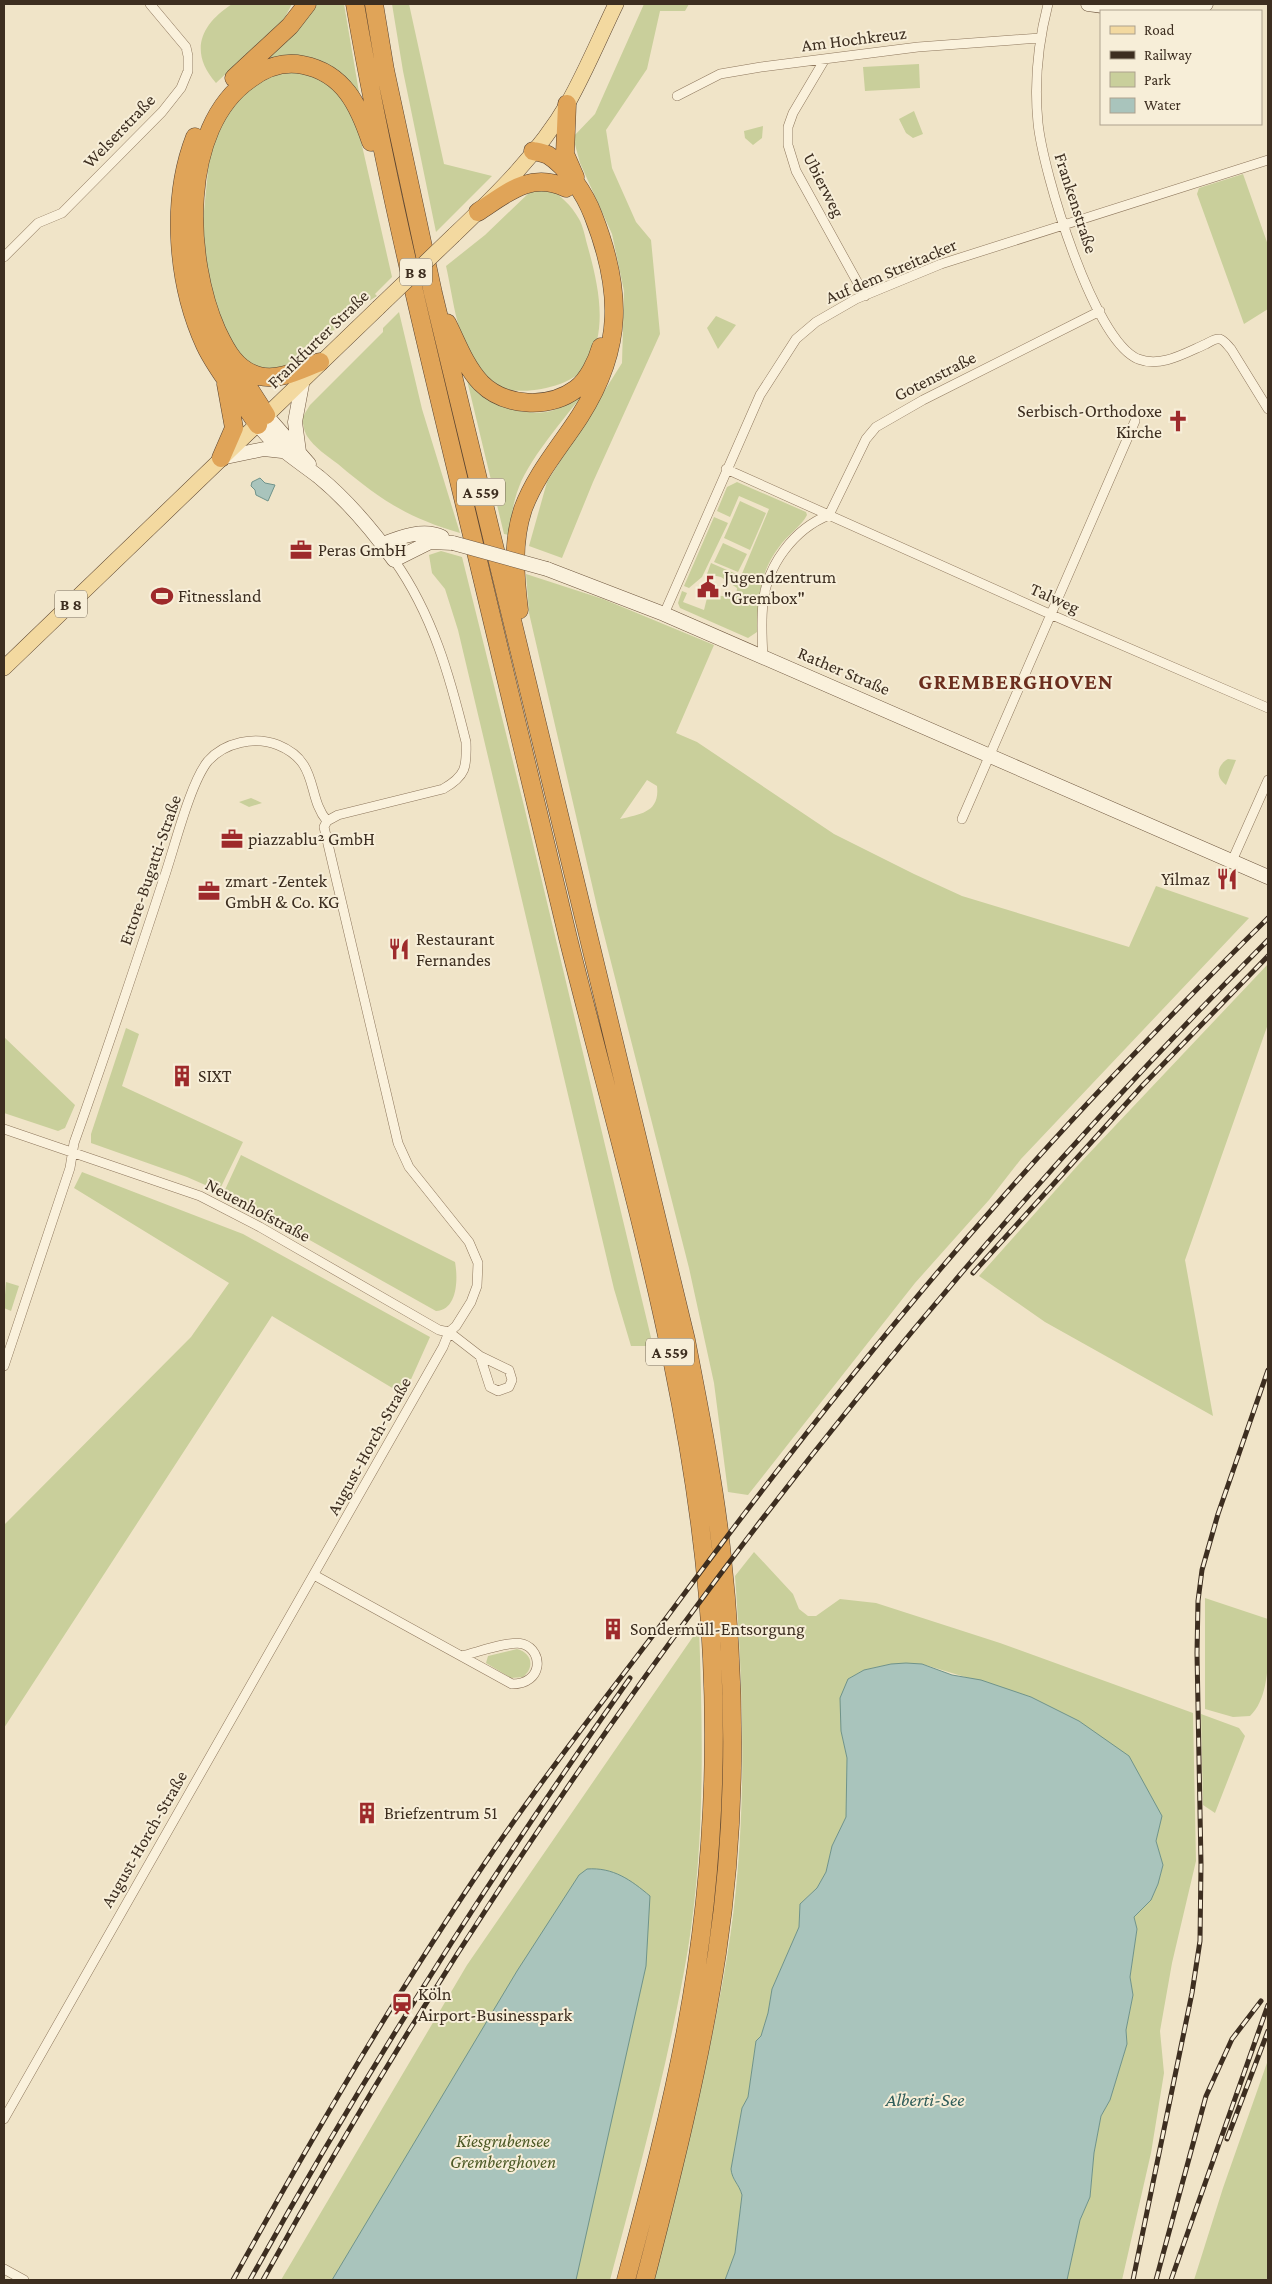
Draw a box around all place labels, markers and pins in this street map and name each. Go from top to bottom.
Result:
place label: Serbisch-Orthodoxe Kirche [1017,401,1162,442]
church icon: Serbisch-Orthodoxe Kirche [1165,408,1191,434]
office icon: Peras GmbH [288,537,314,563]
place label: Peras GmbH [318,540,407,560]
place label: Jugendzentrum "Grembox" [722,567,837,608]
public building icon: Jugendzentrum "Grembox" [695,574,721,600]
sports icon: Fitnessland [149,583,175,609]
place label: Fitnessland [178,586,262,606]
office icon: piazzablu² GmbH [219,826,245,852]
place label: piazzablu² GmbH [248,829,375,849]
restaurant icon: Yilmaz [1214,866,1240,892]
place label: Yilmaz [1161,869,1210,889]
place label: zmart -Zentek GmbH & Co. KG [225,871,339,912]
office icon: zmart -Zentek GmbH & Co. KG [196,878,222,904]
place label: Restaurant Fernandes [416,929,496,970]
restaurant icon: Restaurant Fernandes [386,936,412,962]
building icon: SIXT [169,1063,195,1089]
place label: SIXT [198,1066,232,1086]
building icon: Sondermüll-Entsorgung [600,1616,626,1642]
place label: Sondermüll-Entsorgung [630,1619,805,1639]
building icon: Briefzentrum 51 [354,1800,380,1826]
place label: Briefzentrum 51 [384,1803,498,1823]
place label: Köln Airport-Businesspark [418,1984,572,2025]
station icon: Köln Airport-Businesspark [389,1991,415,2017]

